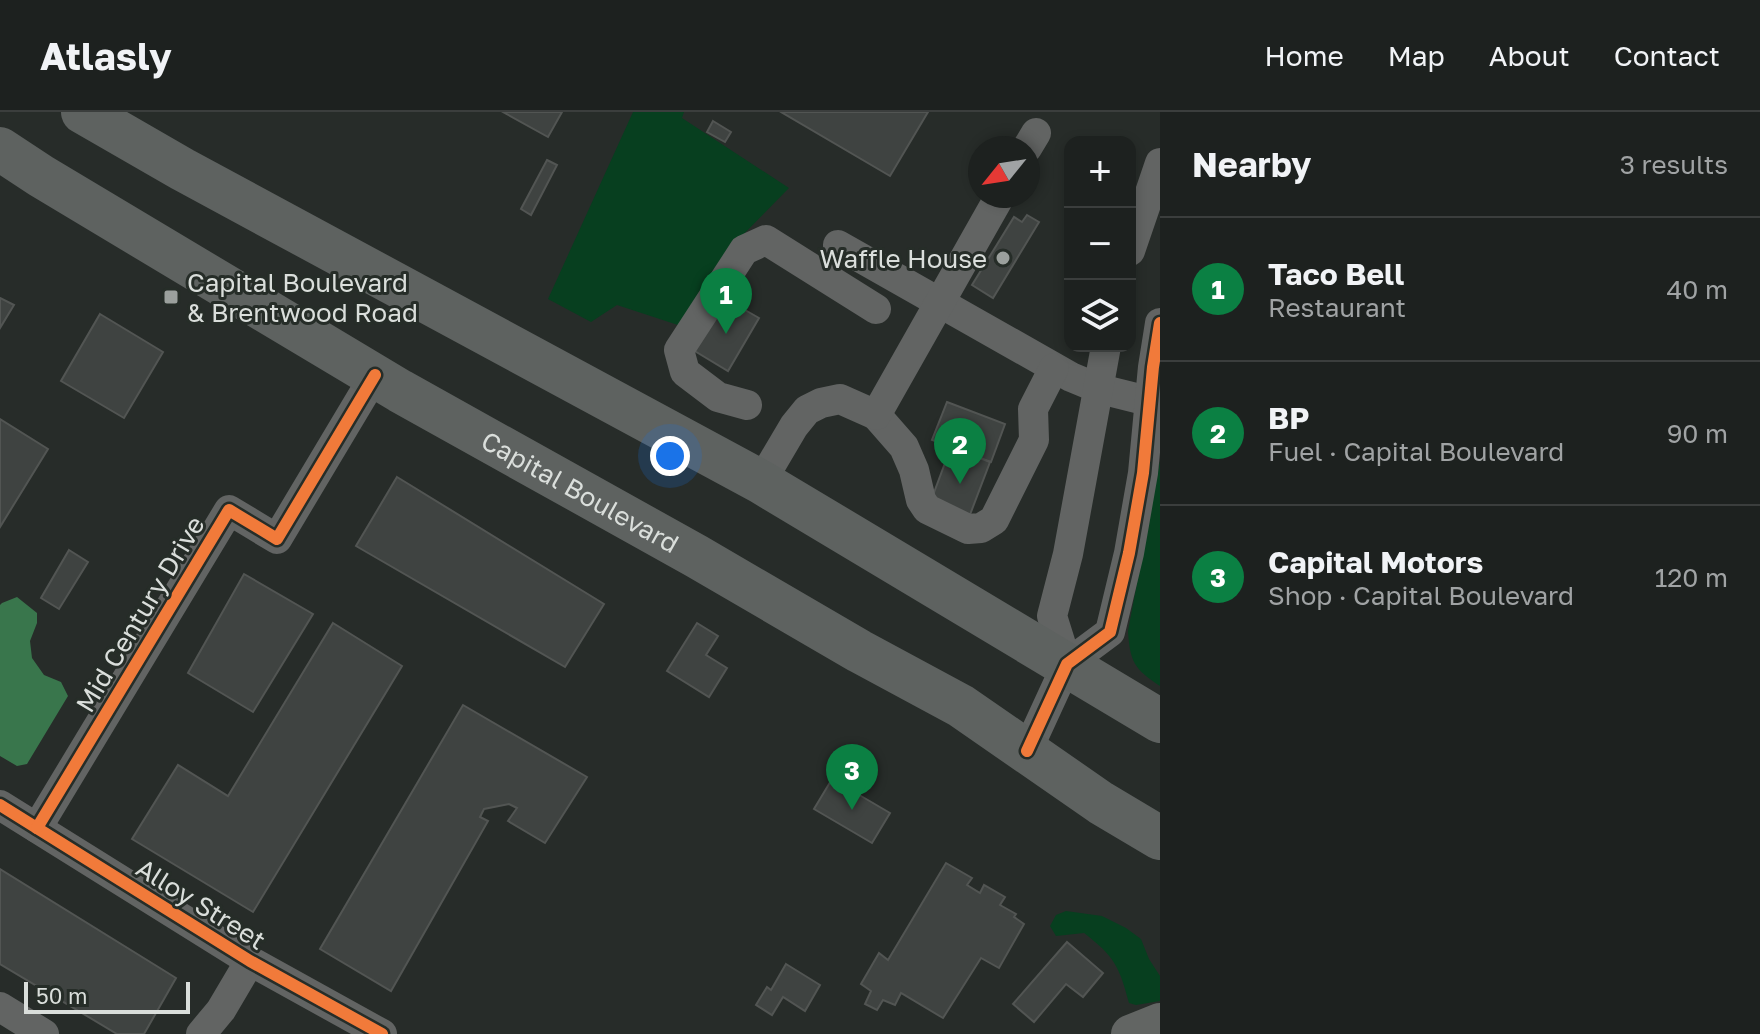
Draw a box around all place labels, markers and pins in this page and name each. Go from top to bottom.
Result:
place label: Waffle House [820,243,987,274]
marker: Waffle House [994,249,1012,267]
place label: Capital Boulevard & Brentwood Road [187,267,418,328]
pin: 1 [700,268,752,334]
marker: Capital Boulevard & Brentwood Road [162,288,180,306]
pin: 2 [934,418,986,484]
pin: 3 [826,744,878,810]

